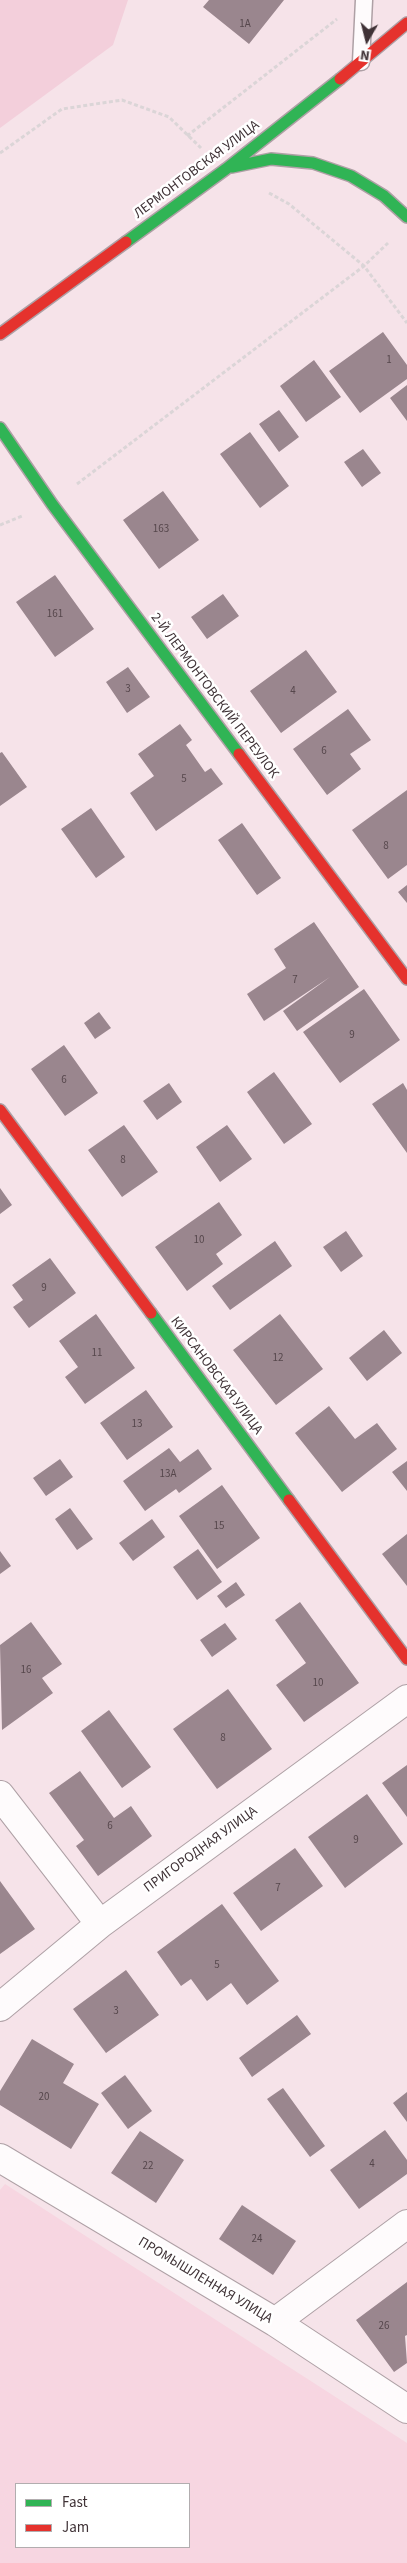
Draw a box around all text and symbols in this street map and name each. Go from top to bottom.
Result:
north arrow [342,15,392,65]
house number: 1А [239,18,251,32]
text: N [359,44,371,65]
street label: ЛЕРМОНТОВСКАЯ УЛИЦА [131,117,263,223]
house number: 1 [386,354,392,368]
house number: 163 [153,523,169,537]
house number: 161 [47,608,63,622]
street label: 2-Й ЛЕРМОНТОВСКИЙ ПЕРЕУЛОК [146,610,282,782]
house number: 3 [125,683,131,697]
house number: 4 [290,685,296,699]
house number: 6 [321,745,327,759]
house number: 5 [181,773,187,787]
house number: 8 [383,840,389,854]
house number: 7 [292,974,298,988]
house number: 9 [349,1029,355,1043]
house number: 6 [61,1074,67,1088]
house number: 8 [120,1154,126,1168]
house number: 10 [194,1234,204,1248]
house number: 9 [41,1282,47,1296]
street label: КИРСАНОВСКАЯ УЛИЦА [166,1314,266,1438]
house number: 11 [92,1347,102,1361]
house number: 12 [273,1352,283,1366]
house number: 13 [132,1418,142,1432]
house number: 13А [160,1468,176,1482]
house number: 15 [214,1520,224,1534]
house number: 16 [21,1664,31,1678]
house number: 10 [313,1677,323,1691]
house number: 8 [220,1732,226,1746]
street label: ПРИГОРОДНАЯ УЛИЦА [141,1803,261,1897]
house number: 6 [107,1820,113,1834]
house number: 9 [353,1834,359,1848]
house number: 7 [275,1882,281,1896]
house number: 5 [214,1959,220,1973]
house number: 3 [113,2005,119,2019]
house number: 20 [39,2091,49,2105]
house number: 4 [369,2158,375,2172]
house number: 22 [143,2160,153,2174]
house number: 24 [252,2233,262,2247]
street label: ПРОМЫШЛЕННАЯ УЛИЦА [135,2234,275,2328]
house number: 26 [379,2320,389,2334]
legend [15,2483,190,2548]
text: Fast [62,2492,88,2513]
text: Jam [62,2517,89,2538]

